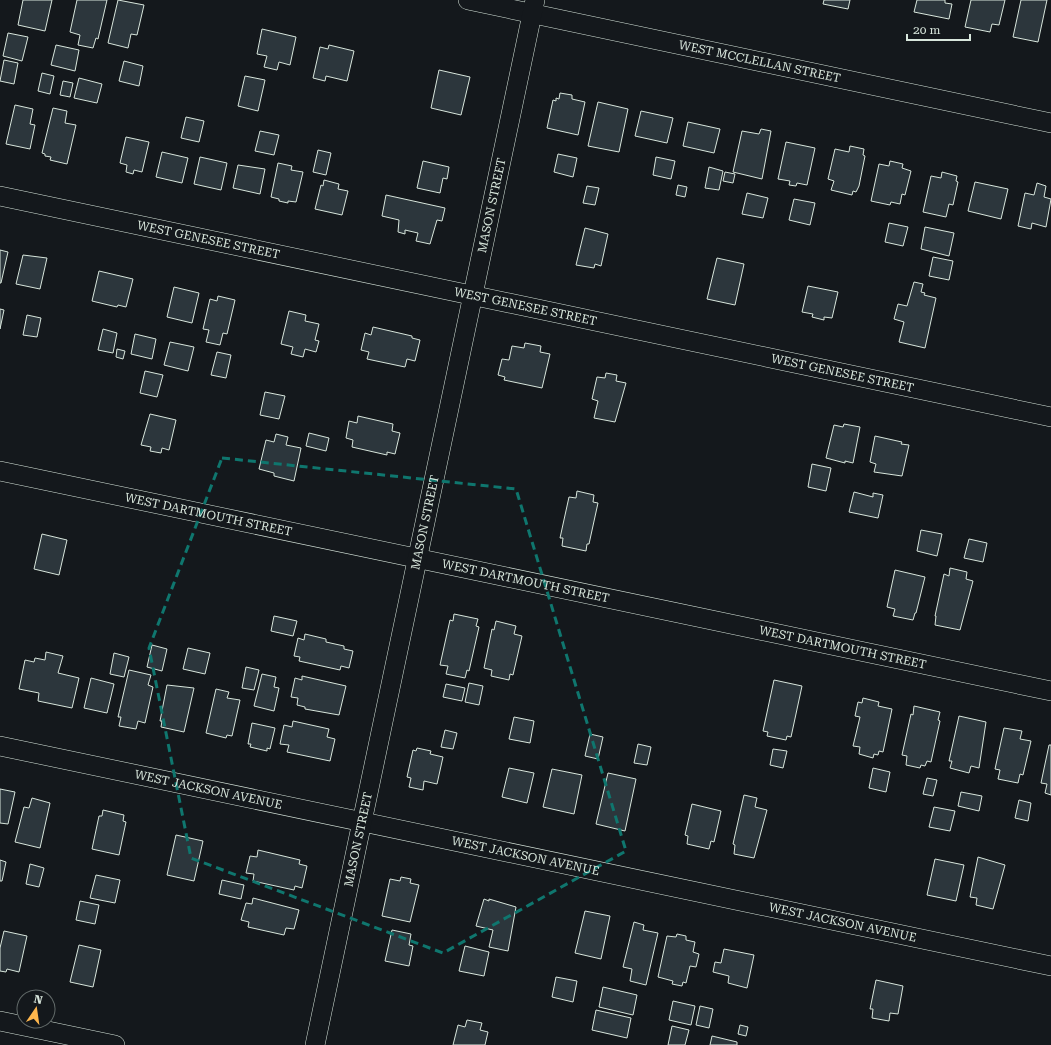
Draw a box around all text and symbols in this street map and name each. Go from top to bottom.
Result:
scale bar [907,16,970,42]
text: 20 m [913,23,940,37]
street label: WEST MCCLELLAN STREET [677,38,842,85]
street label: MASON STREET [475,157,509,254]
street label: WEST GENESEE STREET [136,218,281,262]
street label: WEST GENESEE STREET [453,285,598,328]
street label: WEST GENESEE STREET [770,351,915,395]
street label: MASON STREET [408,474,442,571]
street label: WEST DARTMOUTH STREET [124,490,293,539]
street label: WEST DARTMOUTH STREET [441,557,610,605]
street label: WEST DARTMOUTH STREET [758,623,928,672]
street label: WEST JACKSON AVENUE [133,767,284,812]
street label: MASON STREET [341,791,375,888]
street label: WEST JACKSON AVENUE [450,834,601,878]
street label: WEST JACKSON AVENUE [768,900,918,945]
north arrow [16,989,56,1029]
text: N [33,992,44,1007]

